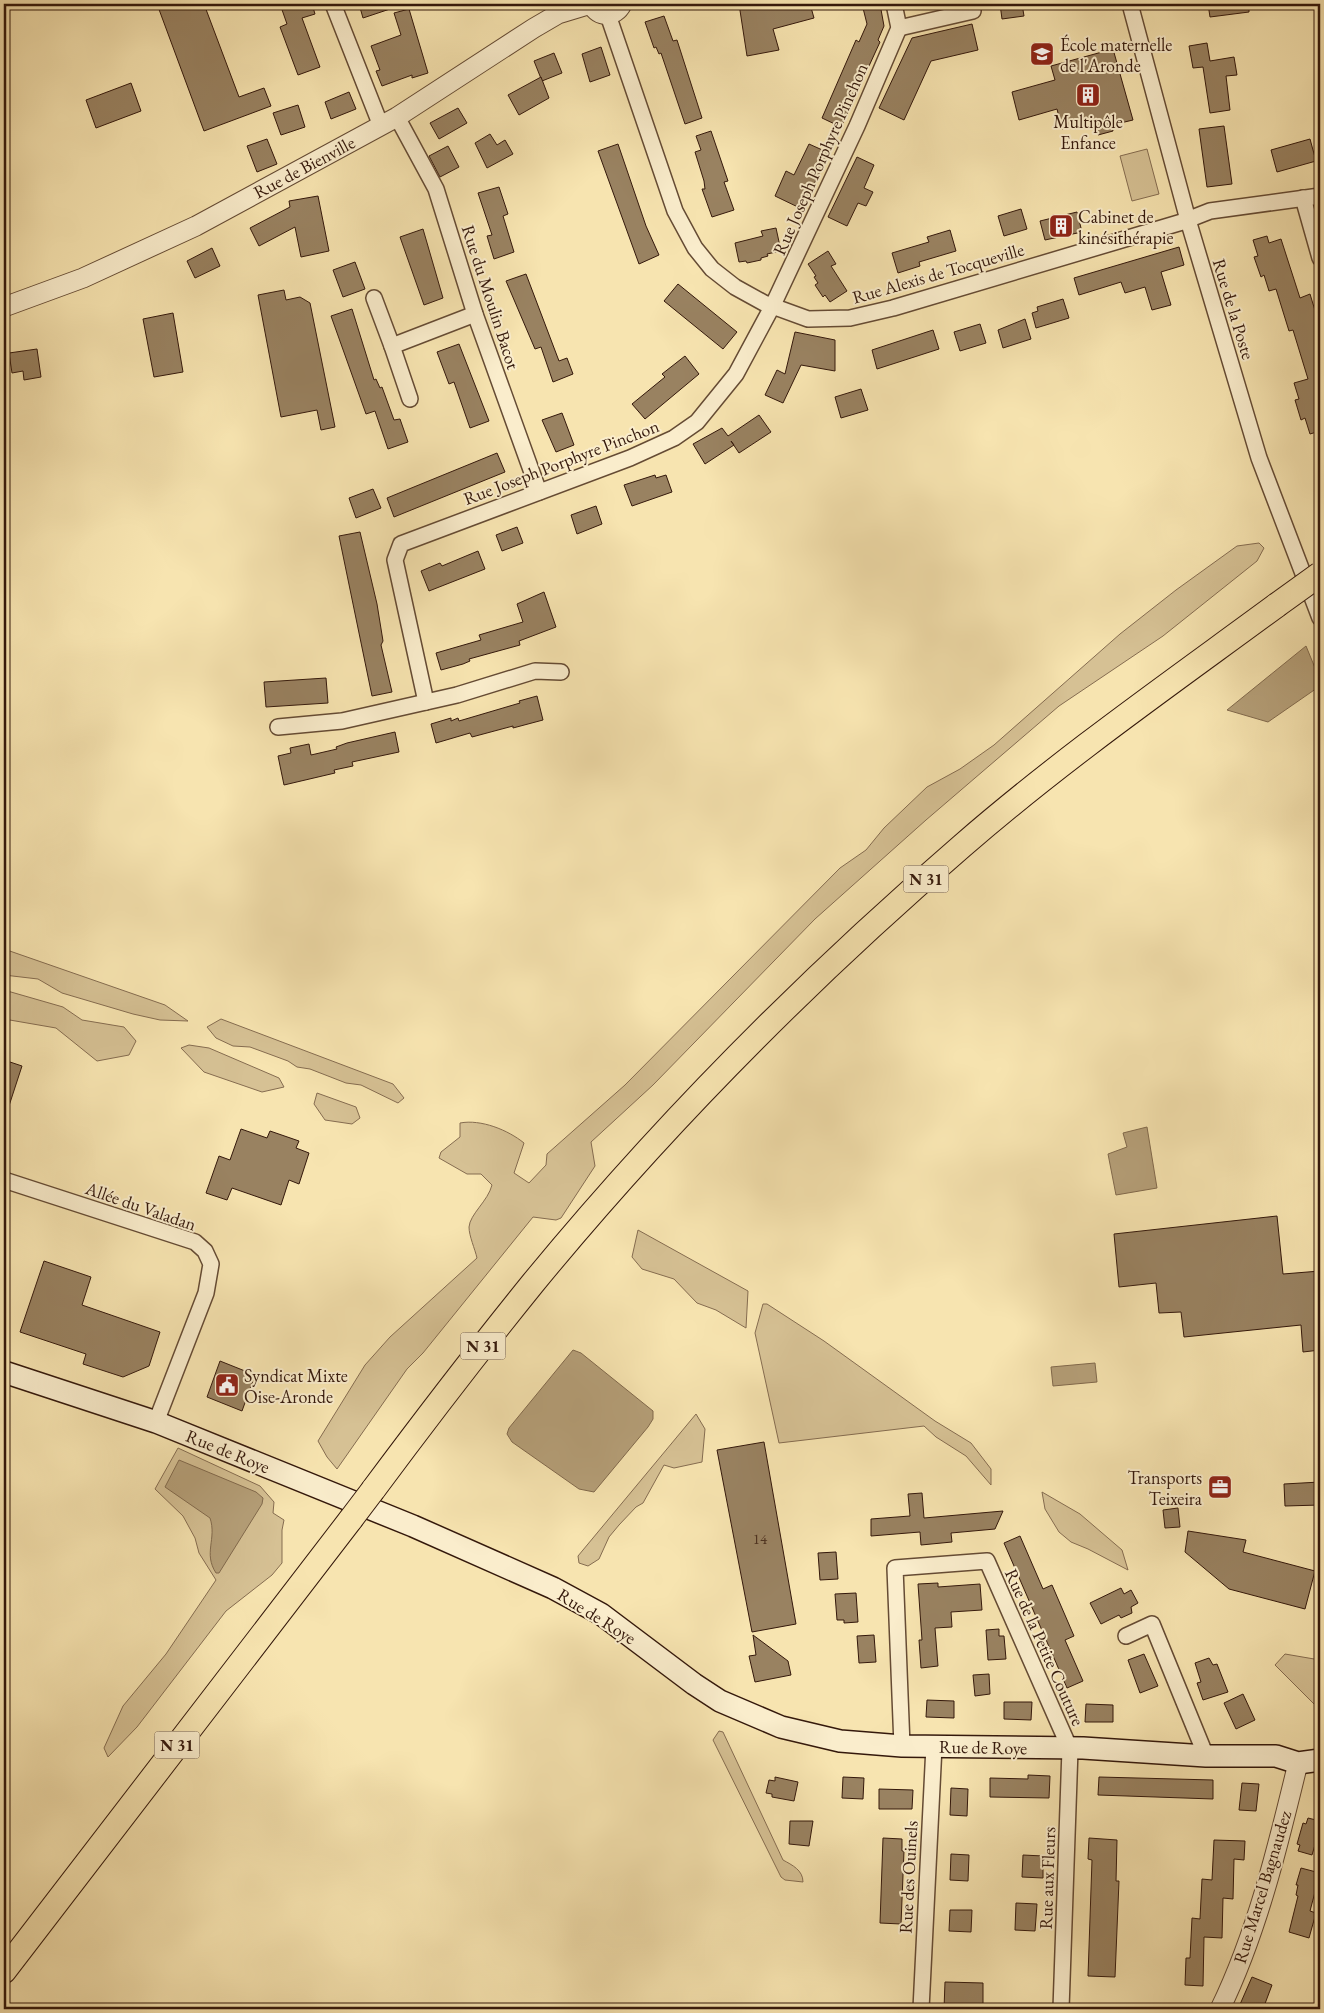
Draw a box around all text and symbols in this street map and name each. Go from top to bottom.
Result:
place label: École maternelle de l'Aronde [1060,33,1172,77]
school or university icon: École maternelle de l'Aronde [1029,41,1055,67]
street label: Rue Joseph Porphyre Pinchon [767,59,873,259]
building icon: Multipôle Enfance [1075,82,1101,108]
place label: Multipôle Enfance [1053,110,1123,154]
street label: Rue de Bienville [249,131,359,203]
place label: Cabinet de kinésithérapie [1078,205,1174,249]
building icon: Cabinet de kinésithérapie [1048,213,1074,239]
street label: Rue du Moulin Bacot [457,222,525,372]
street label: Rue Alexis de Tocqueville [849,237,1027,309]
street label: Rue de la Poste [1208,256,1260,362]
street label: Rue Joseph Porphyre Pinchon [460,414,663,510]
road number: N 31 [904,866,948,892]
street label: Allée du Valadan [82,1176,200,1236]
road number: N 31 [460,1332,506,1360]
place label: Syndicat Mixte Oise-Aronde [244,1364,348,1408]
public building icon: Syndicat Mixte Oise-Aronde [214,1372,240,1398]
street label: Rue de Roye [183,1424,273,1478]
place label: Transports Teixeira [1127,1466,1203,1510]
office icon: Transports Teixeira [1207,1474,1233,1500]
house number: 14 [753,1529,768,1548]
street label: Rue de la Petite Couture [1000,1565,1090,1729]
street label: Rue de Roye [553,1583,641,1649]
road number: N 31 [154,1732,200,1758]
street label: Rue de Roye [939,1735,1027,1759]
street label: Rue Marcel Bagnaudez [1228,1808,1296,1966]
street label: Rue des Ouinels [894,1820,922,1934]
street label: Rue aux Fleurs [1034,1826,1060,1930]

